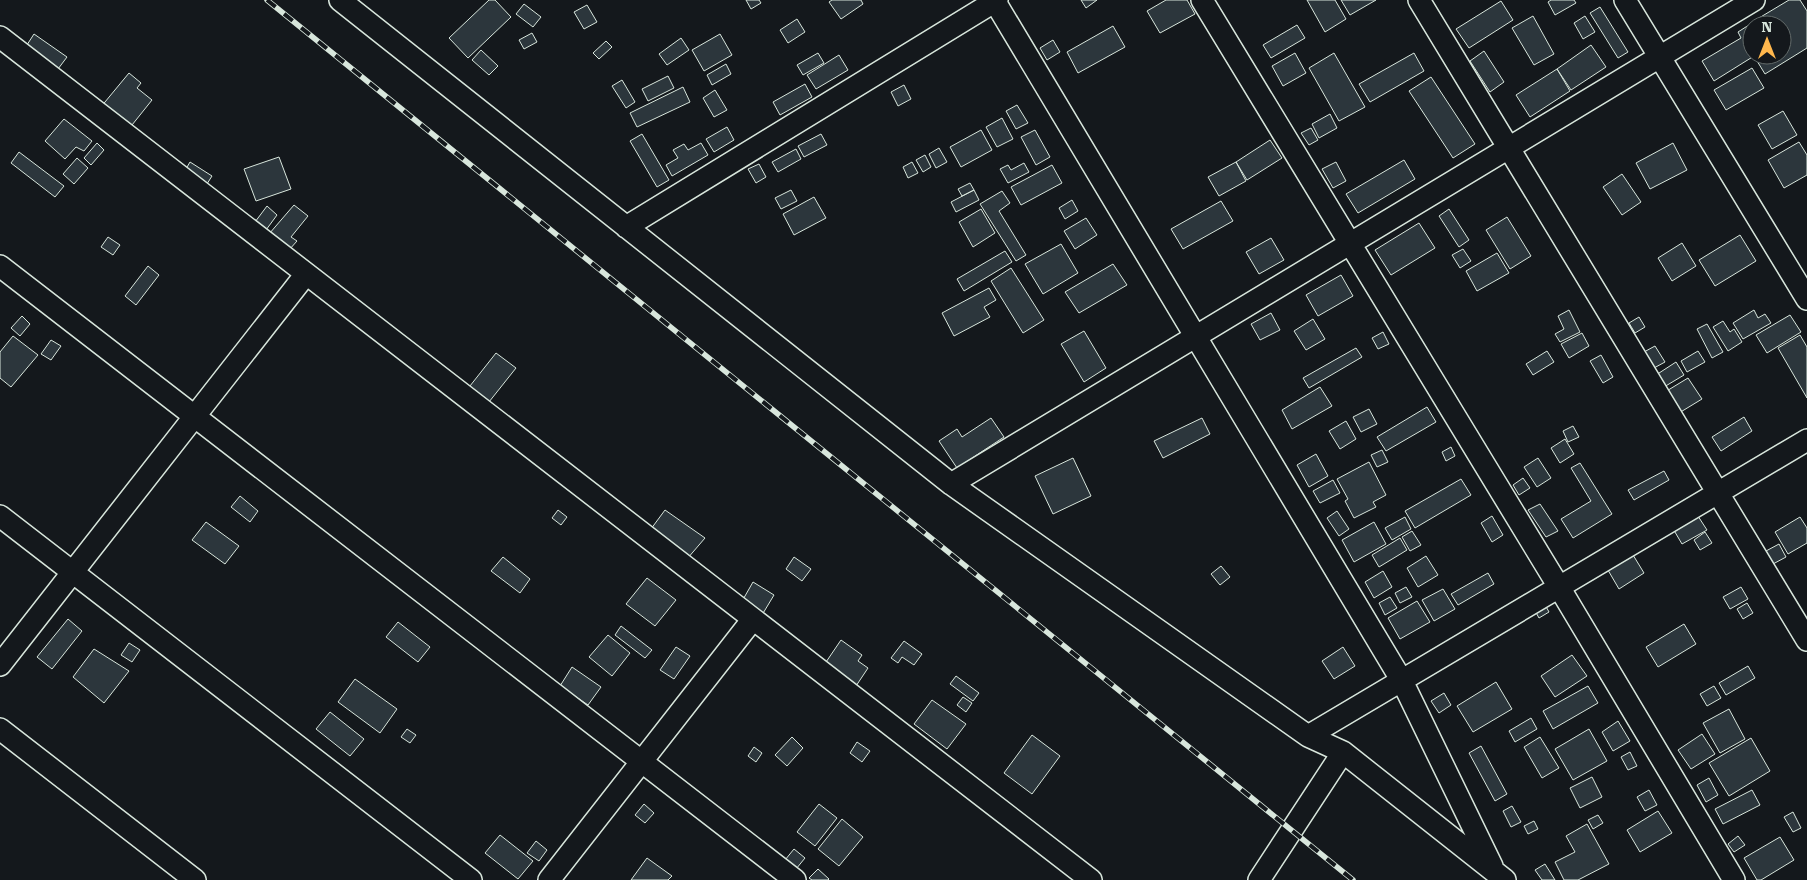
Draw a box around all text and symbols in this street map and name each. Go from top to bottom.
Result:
north arrow [1742,15,1792,65]
text: N [1762,19,1773,35]

